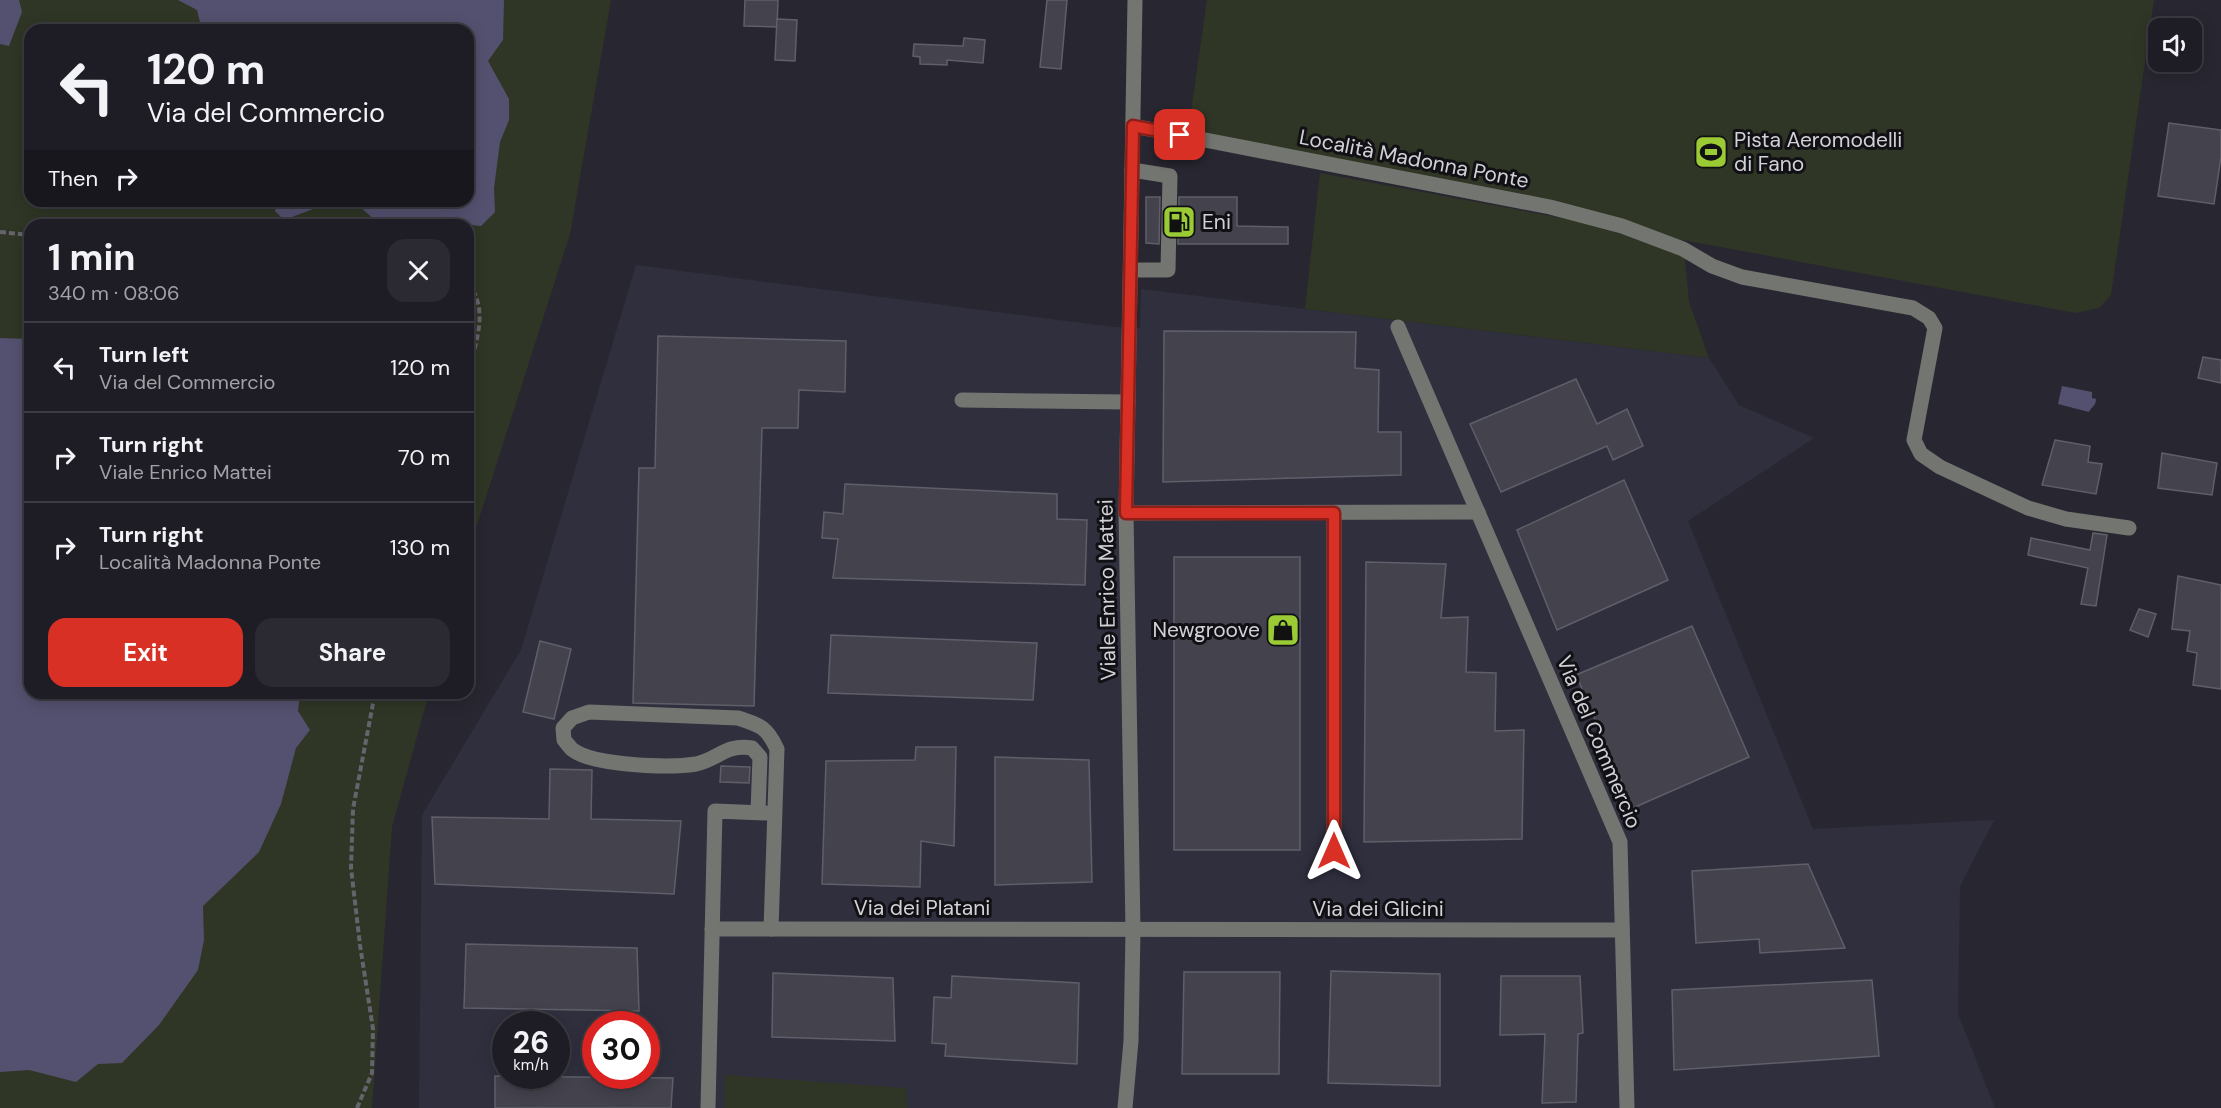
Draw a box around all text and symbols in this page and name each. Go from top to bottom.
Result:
map controls [2148,18,2202,72]
button: sound [2148,18,2202,72]
text: 120 m [147,42,265,97]
icon: left [48,48,126,126]
text: Via del Commercio [147,95,385,130]
pin [1154,109,1205,160]
icon: arrive [1163,118,1196,151]
street label: Località Madonna Ponte [1297,123,1531,195]
place label: Pista Aeromodelli di Fano [1734,126,1902,178]
sports icon: Pista Aeromodelli di Fano [1693,134,1729,170]
icon: right [110,162,143,195]
text: Then [48,164,98,193]
fuel station icon: Eni [1161,204,1197,240]
place label: Eni [1202,208,1231,236]
text: 1 min [48,234,136,281]
button: close [387,239,450,302]
text: 340 m · 08:06 [48,280,180,306]
text: Turn left [99,340,189,369]
icon: left [48,351,81,384]
text: 120 m [390,353,450,382]
text: Via del Commercio [99,369,275,395]
text: Turn right [99,430,204,459]
icon: right [48,441,81,474]
text: 70 m [398,443,450,472]
text: Viale Enrico Mattei [99,459,272,485]
street label: Viale Enrico Mattei [1091,499,1123,681]
text: Turn right [99,520,204,549]
icon: right [48,531,81,564]
text: 130 m [390,533,450,562]
text: Località Madonna Ponte [99,549,321,575]
shop icon: Newgroove [1265,612,1301,648]
place label: Newgroove [1152,616,1260,644]
button: Exit [48,618,243,687]
button: Share [255,618,450,687]
street label: Via del Commercio [1550,651,1648,833]
position arrow [1302,819,1366,883]
street label: Via dei Platani [854,894,990,922]
street label: Via dei Glicini [1312,895,1444,923]
speed limit sign: 30 [582,1011,660,1089]
text: 26 [513,1023,549,1062]
text: km/h [513,1055,549,1075]

